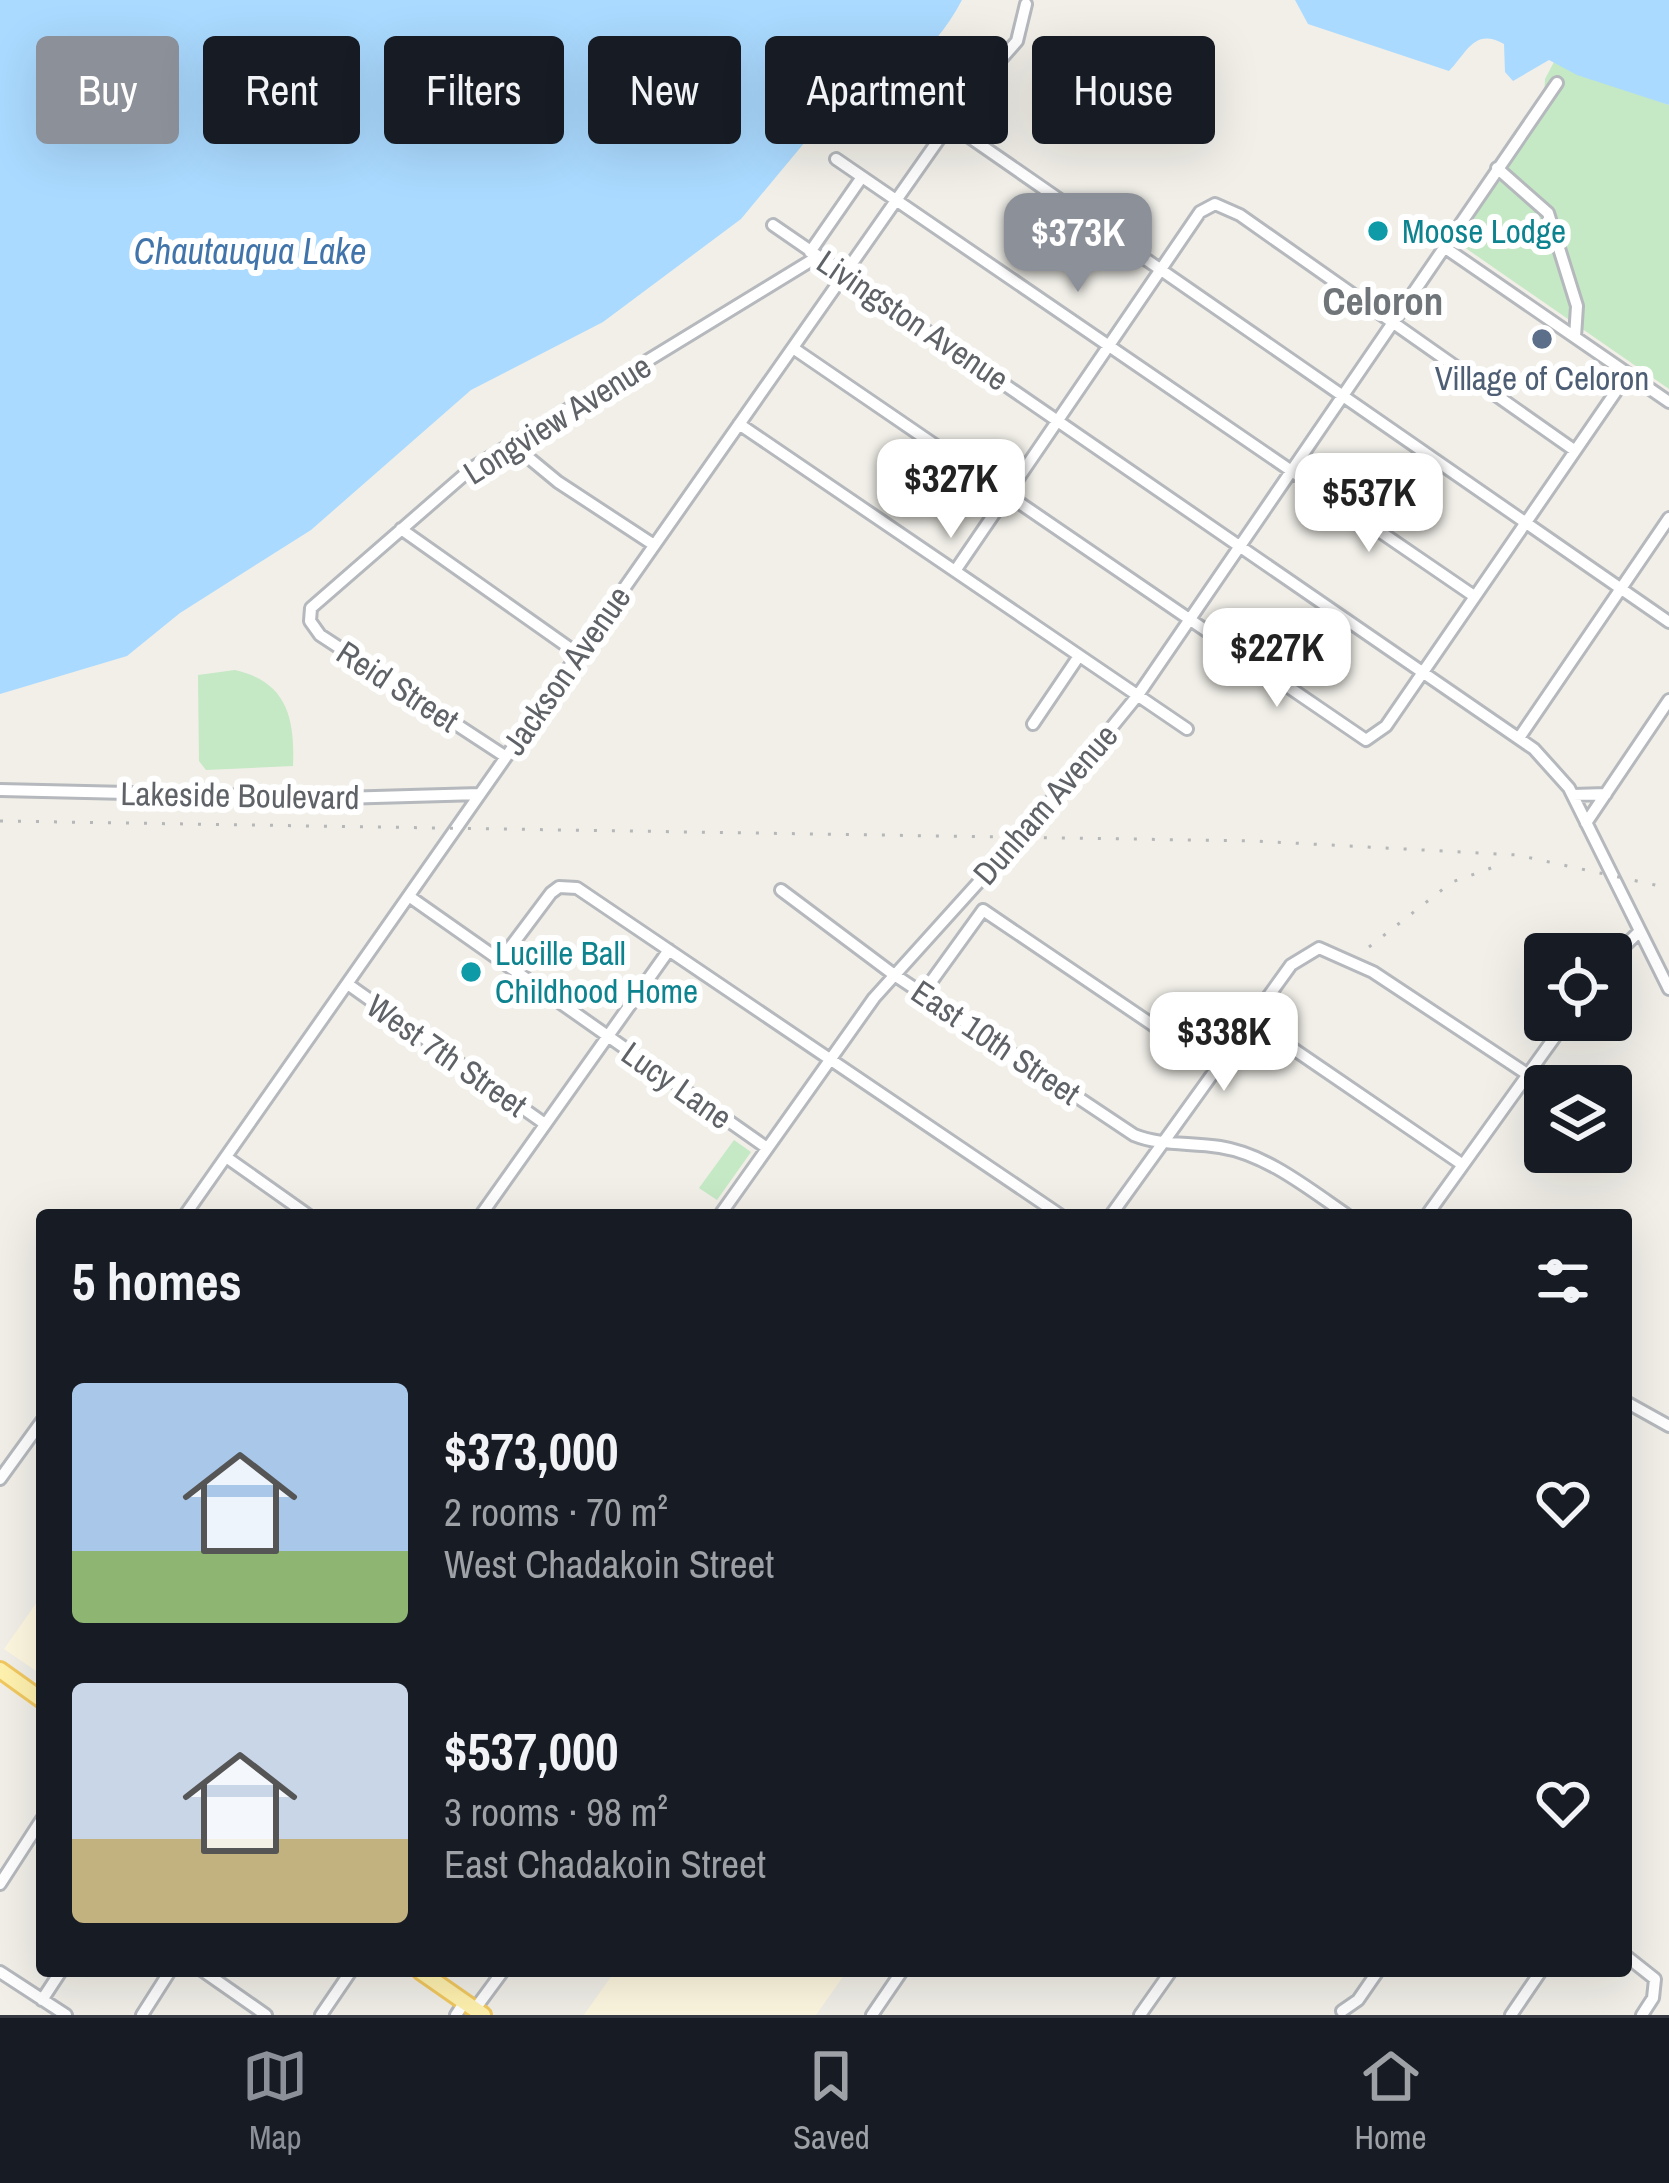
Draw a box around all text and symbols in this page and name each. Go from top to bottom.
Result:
chip: Buy [36,36,179,144]
chip: Rent [203,36,360,144]
chip: Filters [384,36,564,144]
chip: New [588,36,741,144]
chip: Apartment [765,36,1008,144]
chip: House [1032,36,1215,144]
pin: $373K [994,193,1162,295]
text: $373K [1031,206,1125,258]
place label: Moose Lodge [1402,209,1566,253]
marker: Moose Lodge [1365,218,1391,244]
water label: Chautauqua Lake [133,227,367,275]
street label: Livingston Avenue [809,240,1017,400]
district label: Celoron [1323,275,1443,327]
marker: Village of Celoron [1529,326,1555,352]
street label: Longview Avenue [455,344,659,494]
place label: Village of Celoron [1435,356,1649,400]
pin: $327K [867,439,1035,541]
text: $327K [904,452,998,504]
pin: $537K [1285,453,1453,555]
text: $537K [1322,466,1416,518]
street label: Jackson Avenue [492,577,640,763]
pin: $227K [1193,608,1361,710]
text: $227K [1230,621,1324,673]
street label: Reid Street [329,630,467,742]
street label: Dunham Avenue [963,714,1127,894]
street label: Lakeside Boulevard [120,771,360,819]
place label: Lucille Ball Childhood Home [495,931,698,1013]
map controls [1524,933,1632,1173]
button: locate [1524,933,1632,1041]
marker: Lucille Ball Childhood Home [458,959,484,985]
street label: East 10th Street [903,969,1089,1115]
street label: West 7th Street [358,984,536,1126]
pin: $338K [1140,992,1308,1094]
text: $338K [1177,1005,1271,1057]
street label: Lucy Lane [613,1031,741,1139]
button: layers [1524,1065,1632,1173]
text: 5 homes [72,1247,242,1316]
icon: filters [1530,1248,1596,1314]
text: $373,000 [444,1417,618,1486]
icon: home [168,1431,312,1575]
icon: heart [1530,1470,1596,1536]
text: 2 rooms · 70 m² [444,1486,668,1538]
text: West Chadakoin Street [444,1538,774,1590]
text: $537,000 [444,1717,618,1786]
icon: home [168,1731,312,1875]
icon: heart [1530,1770,1596,1836]
text: 3 rooms · 98 m² [444,1786,668,1838]
text: East Chadakoin Street [444,1838,766,1890]
tab: Map [242,2043,308,2159]
tab: Saved [793,2043,870,2159]
tab: Home [1354,2043,1427,2159]

